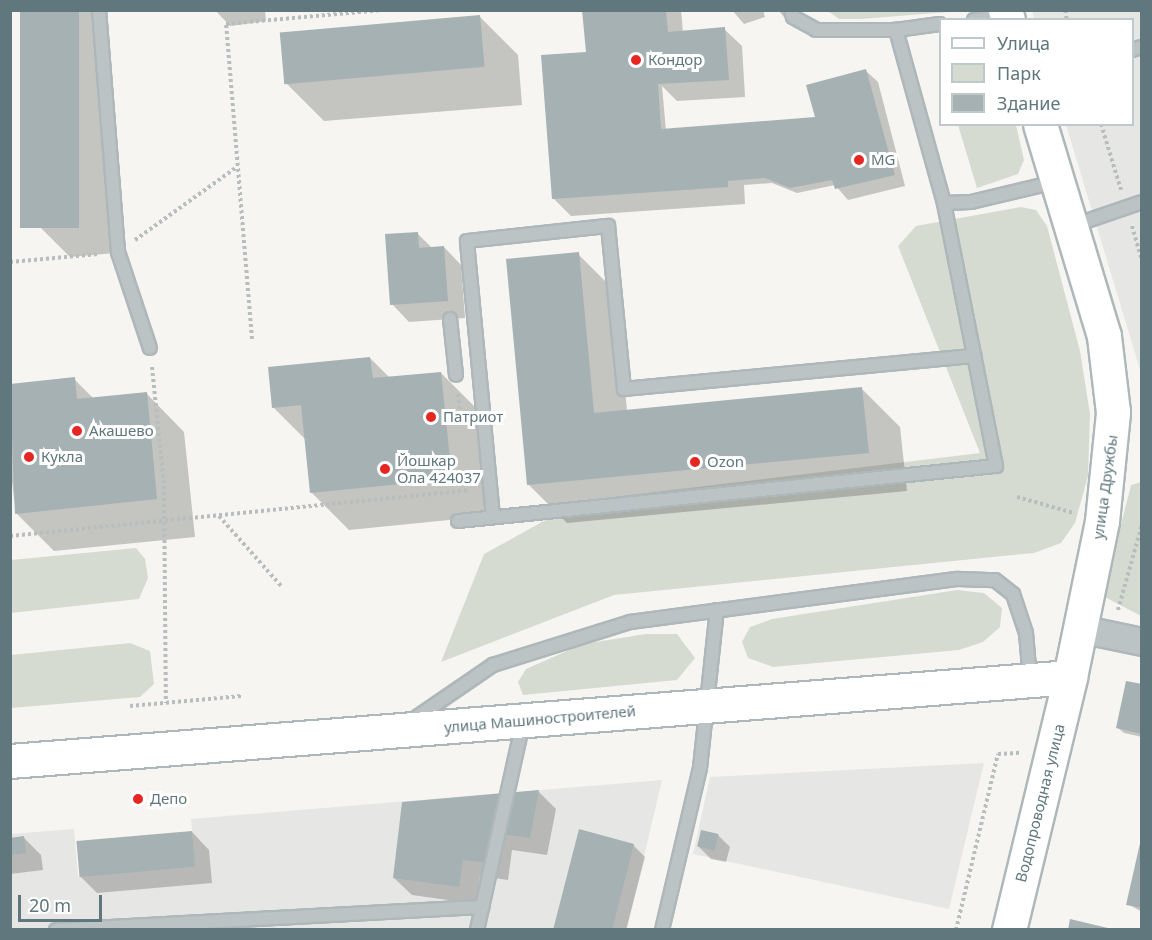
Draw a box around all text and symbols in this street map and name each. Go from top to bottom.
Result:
legend [939,18,1134,126]
text: Улица [997,31,1050,55]
place label: Кондор [648,51,702,69]
marker: Кондор [629,53,643,67]
text: Парк [997,61,1041,85]
text: Здание [997,91,1060,115]
place label: MG [871,151,896,169]
marker: MG [852,153,866,167]
place label: Патриот [443,408,503,426]
marker: Патриот [424,410,438,424]
place label: Акашево [89,422,154,440]
marker: Акашево [70,424,84,438]
street label: улица Дружбы [1089,434,1121,540]
place label: Кукла [41,448,83,466]
marker: Кукла [22,450,36,464]
place label: Йошкар Ола 424037 [397,451,481,486]
place label: Ozon [707,453,744,471]
marker: Ozon [688,455,702,469]
marker: Йошкар Ола 424037 [378,462,392,476]
street label: улица Машиностроителей [443,702,637,736]
street label: Водопроводная улица [1012,722,1068,884]
place label: Депо [150,790,187,808]
marker: Депо [131,792,145,806]
scale bar [21,883,105,921]
text: 20 m [29,893,71,917]

